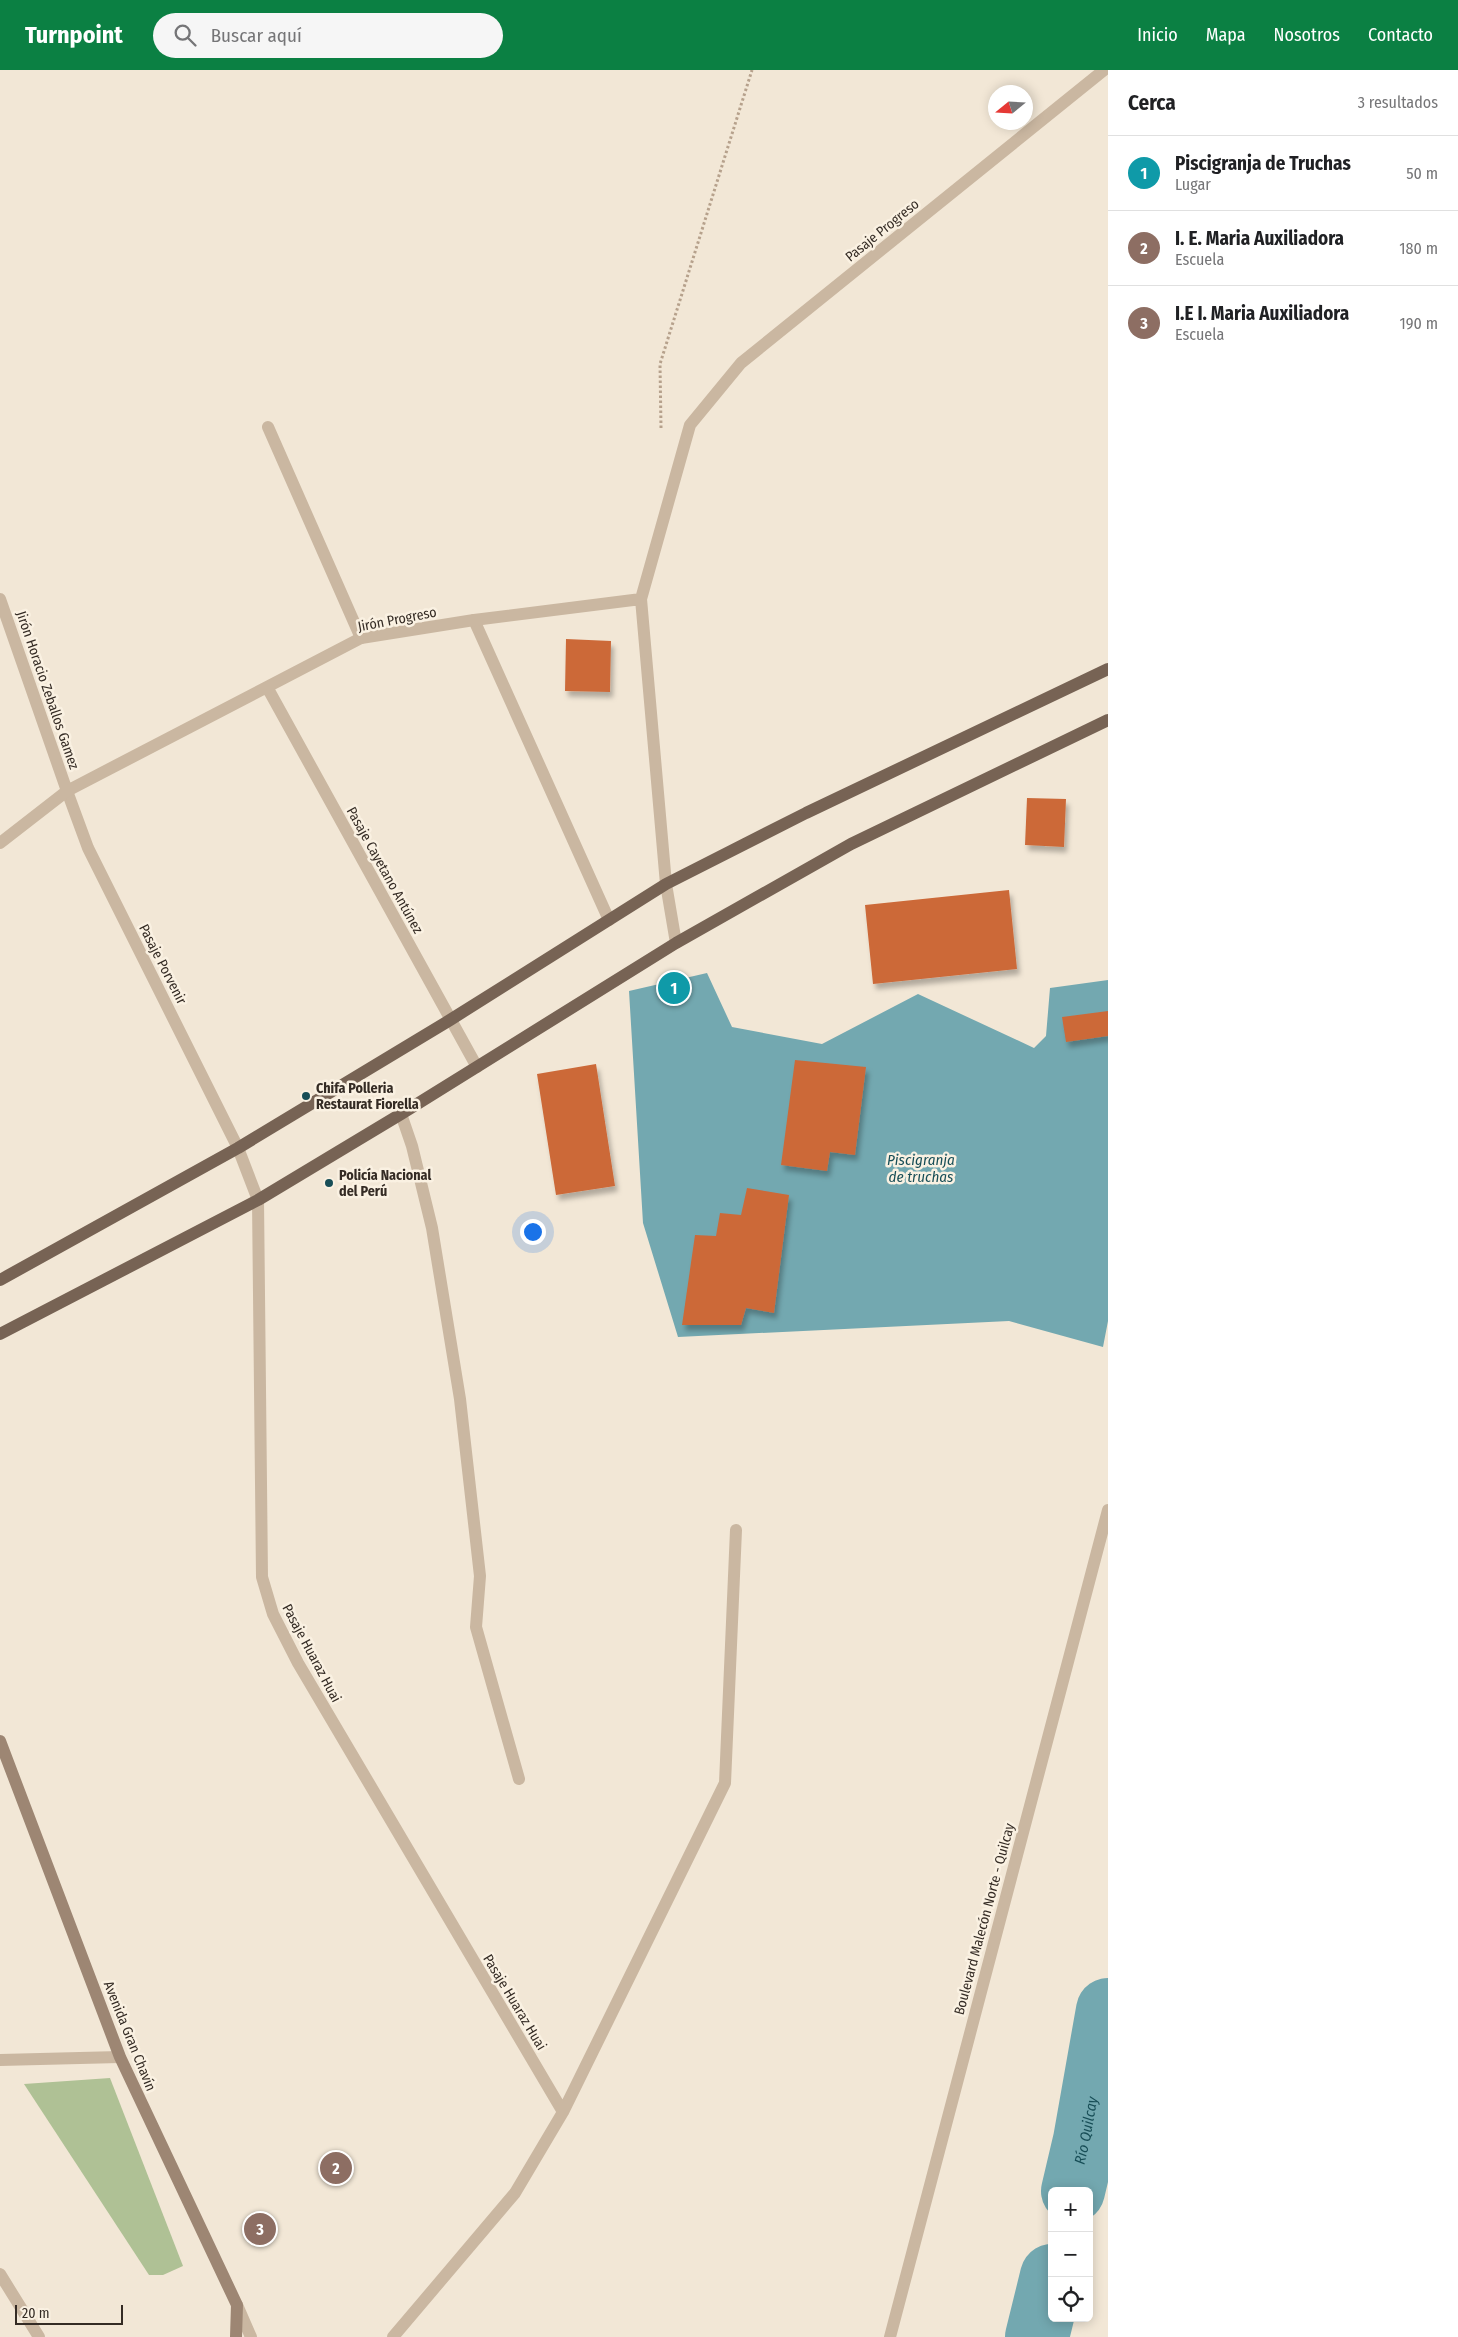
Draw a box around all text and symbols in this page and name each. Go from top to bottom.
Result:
search box [153,13,503,58]
text: Turnpoint [25,21,123,49]
icon: search [171,21,199,49]
text: Buscar aquí [211,24,302,47]
text: Inicio [1137,24,1178,46]
text: Mapa [1206,24,1246,46]
text: Nosotros [1274,24,1340,46]
text: Contacto [1368,24,1433,46]
north arrow [988,85,1033,130]
text: Cerca [1128,90,1176,116]
text: 3 resultados [1358,93,1438,112]
text: Piscigranja de Truchas [1175,152,1351,175]
text: 1 [1141,164,1147,183]
text: 50 m [1406,164,1438,183]
text: Lugar [1175,175,1211,194]
street label: Pasaje Progreso [842,195,923,265]
text: I. E. Maria Auxiliadora [1175,227,1344,250]
text: 2 [1140,239,1148,258]
text: 180 m [1399,239,1438,258]
text: Escuela [1175,250,1224,269]
text: I.E I. Maria Auxiliadora [1175,302,1349,325]
text: 3 [1140,314,1148,333]
text: 190 m [1400,314,1438,333]
text: Escuela [1175,325,1224,344]
street label: Jirón Progreso [356,604,438,635]
street label: Jirón Horacio Zeballos Gamez [12,609,83,772]
street label: Pasaje Cayetano Antúnez [343,804,427,937]
street label: Pasaje Porvenir [135,921,190,1007]
pin: 1 [658,969,690,1007]
place label: Chifa Polleria Restaurat Fiorella [316,1080,419,1113]
marker: Chifa Polleria Restaurat Fiorella [300,1090,312,1102]
water label: Piscigranja de truchas [887,1151,955,1186]
place label: Policía Nacional del Perú [339,1167,431,1200]
marker: Policía Nacional del Perú [323,1177,335,1189]
your location [520,1219,546,1245]
street label: Pasaje Huaraz Huai [279,1601,345,1705]
street label: Boulevard Malecón Norte - Quilcay [951,1821,1018,2017]
street label: Pasaje Huaraz Huai [479,1951,550,2053]
street label: Avenida Gran Chavín [100,1979,159,2094]
water label: Río Quilcay [1071,2094,1102,2166]
pin: 2 [320,2149,352,2187]
map controls [1048,2187,1093,2322]
button: + [1048,2187,1093,2232]
pin: 3 [244,2210,276,2248]
button: − [1048,2232,1093,2277]
button: locate [1048,2277,1093,2322]
scale bar [15,2302,122,2325]
text: 20 m [22,2305,50,2322]

